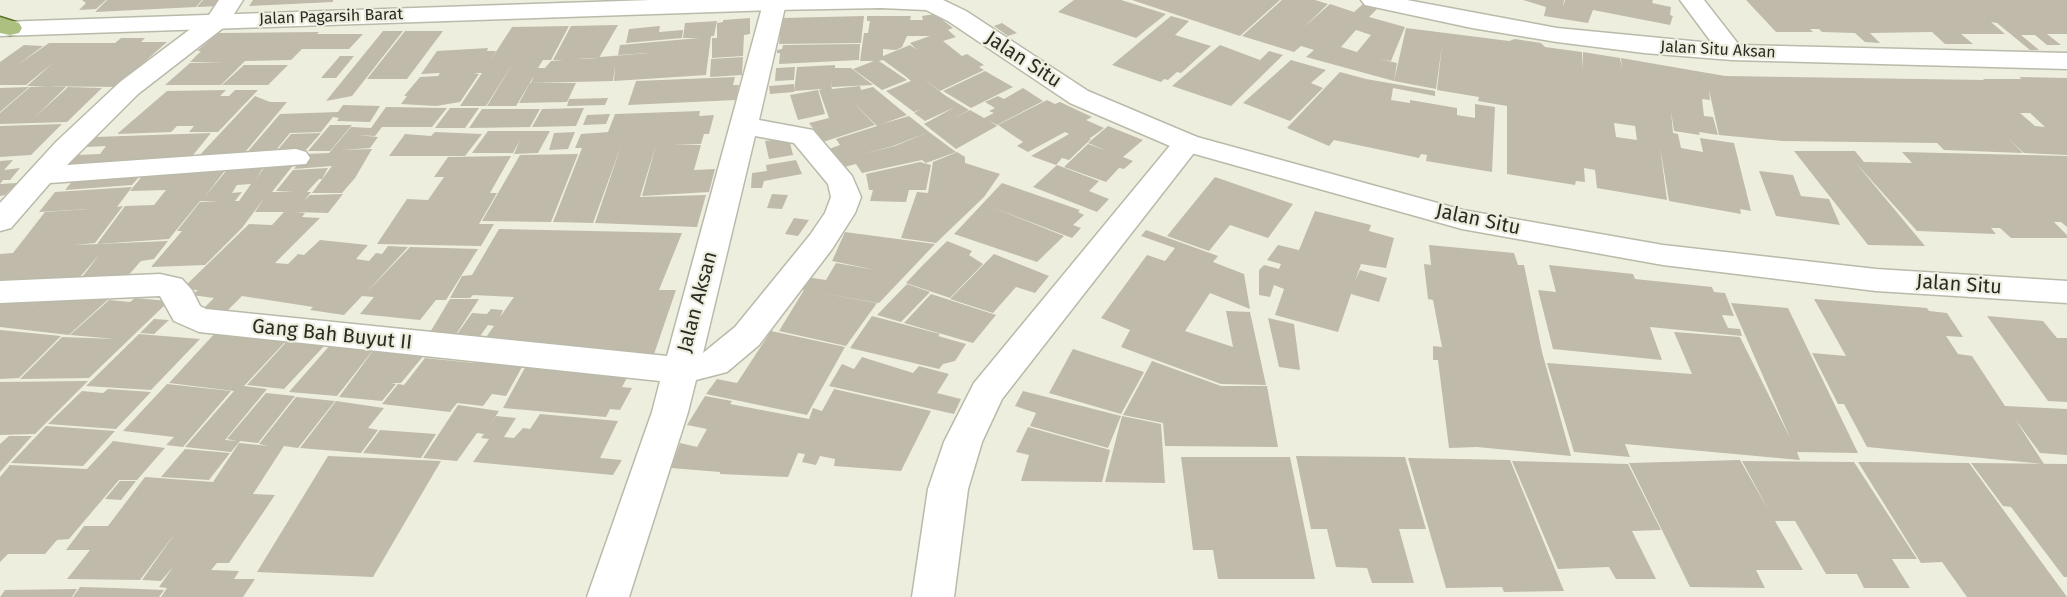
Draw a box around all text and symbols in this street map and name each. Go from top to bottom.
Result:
street label: Jalan Pagarsih Barat [259,5,403,29]
street label: Jalan Situ [980,27,1066,93]
street label: Jalan Situ Aksan [1660,37,1776,63]
street label: Jalan Situ [1434,199,1522,241]
street label: Jalan Aksan [673,249,723,355]
street label: Jalan Situ [1915,270,2003,300]
street label: Gang Bah Buyut II [251,315,413,355]

